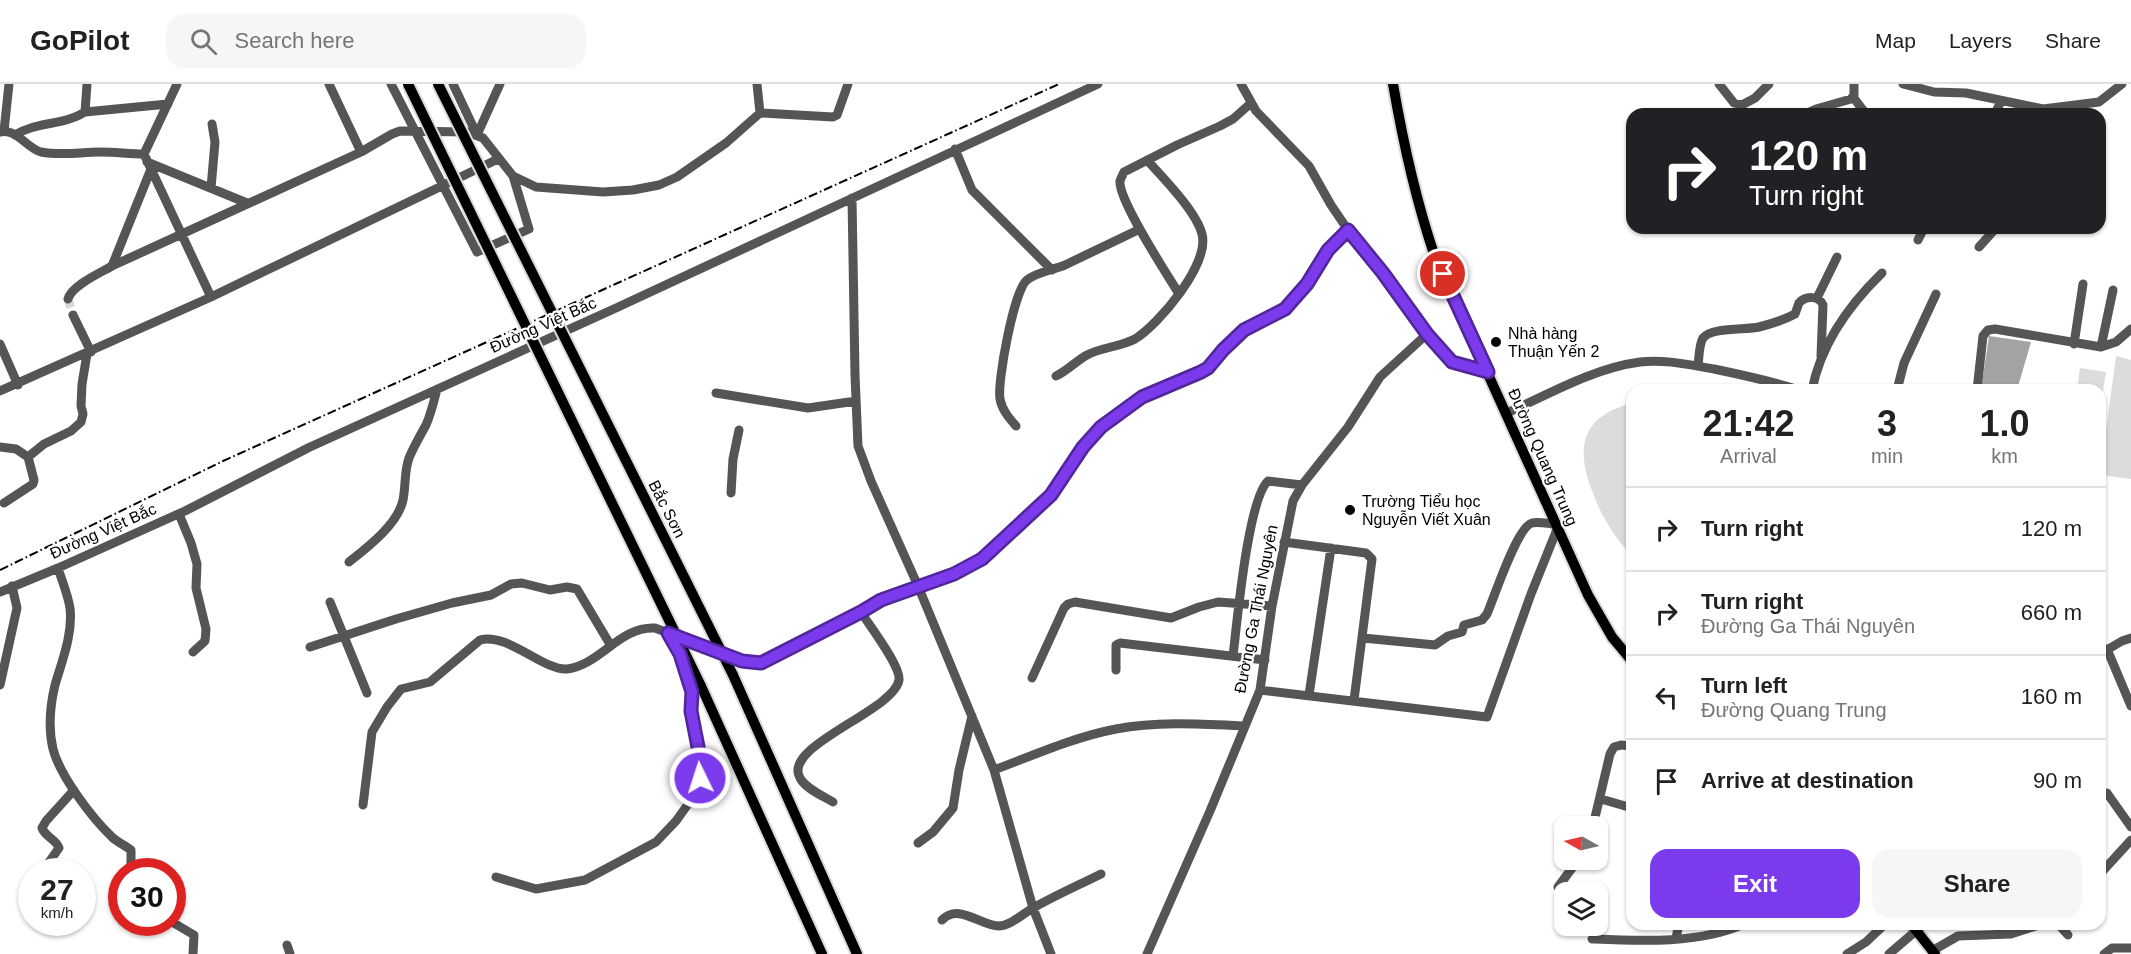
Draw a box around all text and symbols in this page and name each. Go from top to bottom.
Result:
search box [166,14,586,68]
text: GoPilot [30,25,130,56]
icon: search [187,25,220,58]
text: Search here [235,28,354,53]
text: Map [1875,29,1916,52]
text: Layers [1949,29,2012,52]
text: Share [2045,29,2101,52]
icon: right [1650,132,1728,210]
text: 120 m [1749,132,1868,179]
text: Turn right [1749,181,1864,211]
pin [1417,248,1468,299]
icon: arrive [1426,257,1459,290]
street label: Đường Việt Bắc [487,293,599,356]
place label: Nhà hàng Thuận Yến 2 [1508,325,1599,360]
marker: Nhà hàng Thuận Yến 2 [1489,335,1503,349]
street label: Đường Quang Trung [1505,386,1581,528]
text: 21:42 [1702,403,1794,444]
text: 3 [1877,403,1897,444]
text: 1.0 [1980,403,2030,444]
text: Arrival [1720,445,1777,467]
text: min [1871,445,1903,467]
text: km [1991,445,2018,467]
street label: Bắc Sơn [645,477,690,541]
place label: Trường Tiểu học Nguyễn Viết Xuân [1362,493,1491,528]
street label: Đường Việt Bắc [47,499,159,562]
marker: Trường Tiểu học Nguyễn Viết Xuân [1343,503,1357,517]
icon: right [1650,513,1683,546]
text: Turn right [1701,516,1803,541]
text: 120 m [2021,516,2082,541]
street label: Đường Ga Thái Nguyên [1231,523,1281,695]
text: Turn right [1701,589,1803,614]
icon: right [1650,597,1683,630]
text: 660 m [2021,600,2082,625]
text: Đường Ga Thái Nguyên [1701,615,1915,637]
text: Turn left [1701,673,1787,698]
icon: left [1650,681,1683,714]
text: 160 m [2021,684,2082,709]
text: Đường Quang Trung [1701,699,1887,721]
position arrow [668,746,732,810]
icon: arrive [1650,765,1683,798]
text: Arrive at destination [1701,768,1914,793]
text: 90 m [2033,768,2082,793]
north arrow [1554,816,1608,870]
map controls [1554,816,1608,936]
button: Exit [1650,849,1860,918]
button: Share [1872,849,2082,918]
speed limit sign: 30 [108,858,186,936]
text: 27 [40,873,74,906]
button: layers [1554,882,1608,936]
text: km/h [41,904,73,921]

